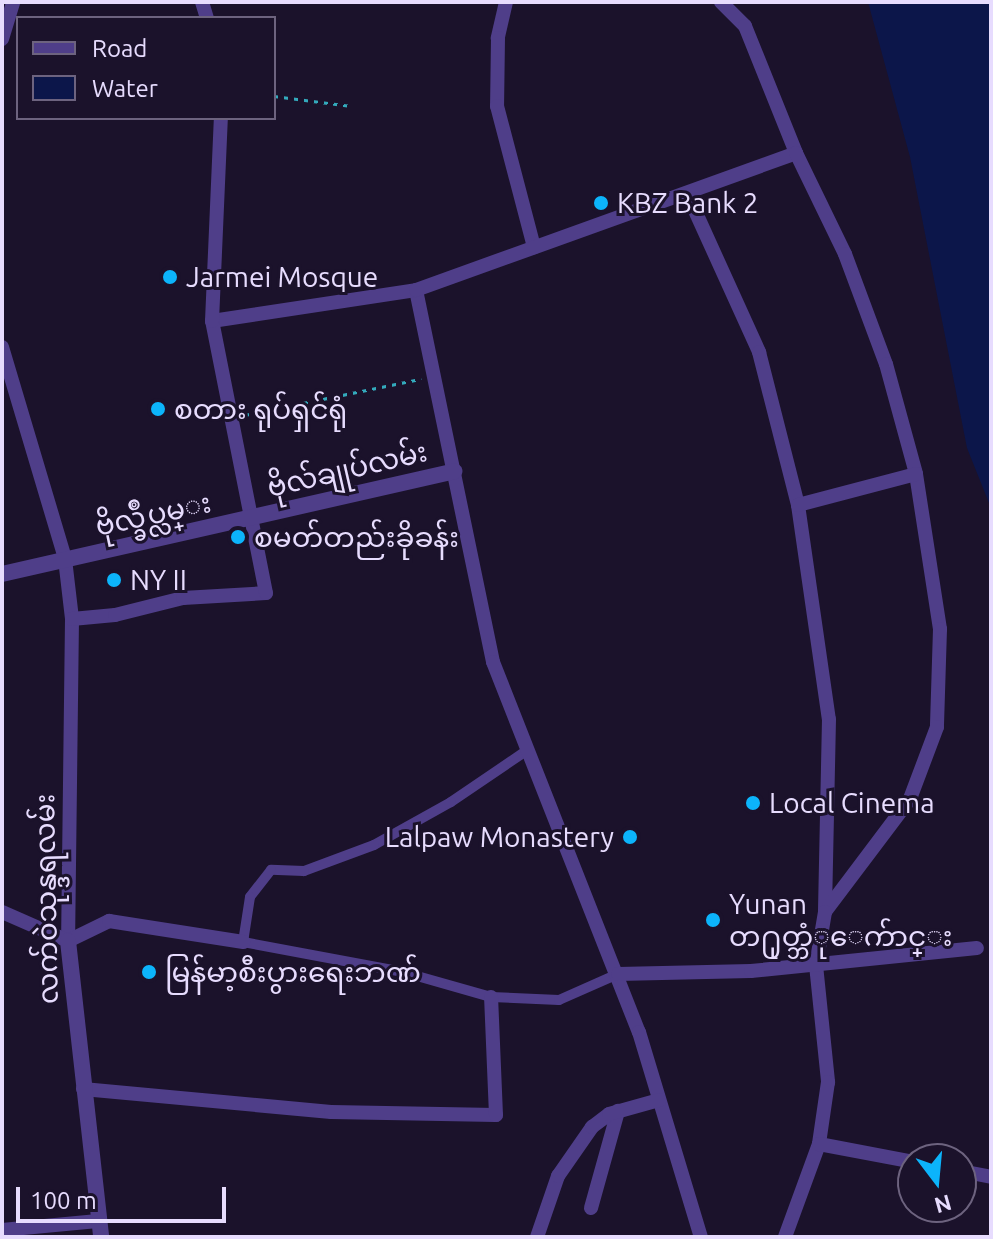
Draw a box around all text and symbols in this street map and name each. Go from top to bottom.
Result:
legend [16,16,276,120]
text: Road [92,35,147,62]
text: Water [92,75,158,102]
place label: KBZ Bank 2 [617,186,759,220]
marker: KBZ Bank 2 [592,194,610,212]
place label: Jarmei Mosque [186,260,378,294]
marker: Jarmei Mosque [161,268,179,286]
place label: စတား ရုပ်ရှင်ရုံ [174,392,347,426]
marker: စတား ရုပ်ရှင်ရုံ [149,400,167,418]
street label: ဗိုလ်ချုပ်လမ်း [264,434,430,504]
street label: ဗိုလ္ခ်ဳပ္လမ္း [92,485,214,543]
place label: စမတ်တည်းခိုခန်း [254,520,459,554]
marker: စမတ်တည်းခိုခန်း [229,528,247,546]
place label: NY II [130,563,187,597]
marker: NY II [105,571,123,589]
place label: Local Cinema [769,786,935,820]
street label: လက်ဝဲသုန္ဒရလမ်း [27,793,65,1005]
marker: Local Cinema [744,794,762,812]
place label: Lalpaw Monastery [385,820,614,854]
marker: Lalpaw Monastery [621,828,639,846]
place label: Yunan တ႐ုတ္ဘံုေက်ာင္း [729,887,953,953]
marker: Yunan တ႐ုတ္ဘံုေက်ာင္း [704,911,722,929]
place label: မြန်မာ့စီးပွားရေးဘဏ် [165,955,421,989]
marker: မြန်မာ့စီးပွားရေးဘဏ် [140,963,158,981]
north arrow [897,1143,977,1223]
scale bar [20,1171,230,1221]
text: 100 m [30,1187,97,1214]
text: N [932,1190,955,1219]

